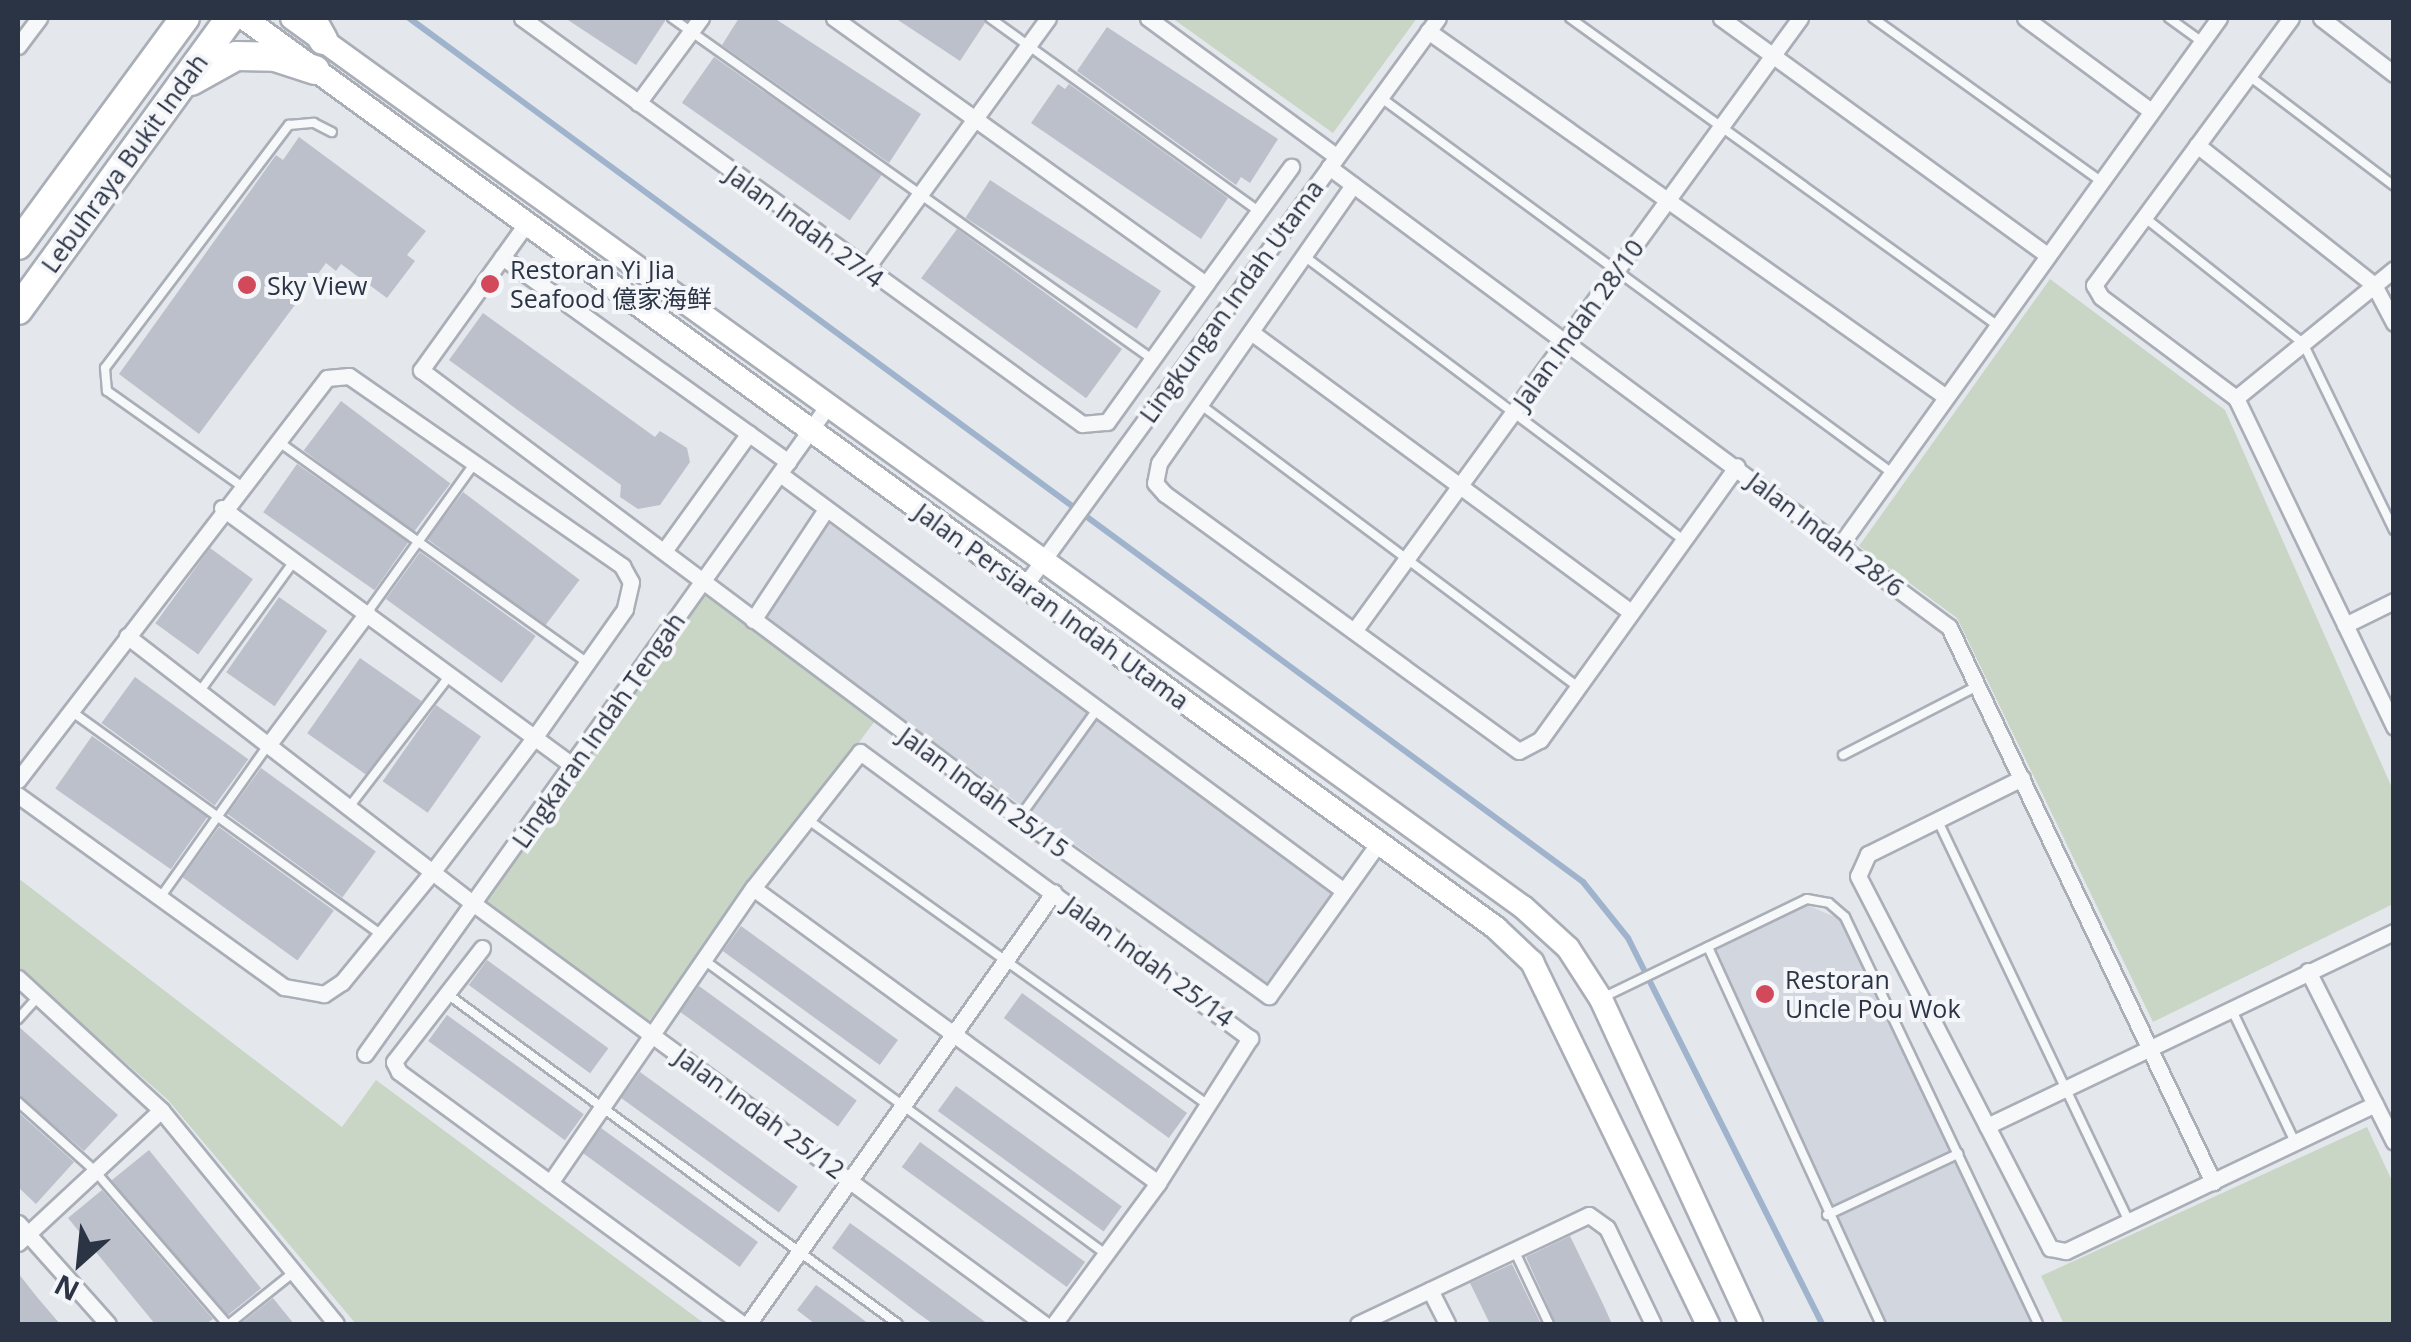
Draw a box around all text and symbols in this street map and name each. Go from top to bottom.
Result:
street label: Lebuhraya Bukit Indah [35,48,213,278]
street label: Jalan Indah 27/4 [720,159,890,293]
street label: Lingkungan Indah Utama [1133,174,1329,428]
street label: Jalan Indah 28/10 [1506,233,1650,415]
place label: Restoran Yi Jia Seafood 億家海鲜 [510,255,712,314]
place label: Sky View [267,270,367,300]
marker: Restoran Yi Jia Seafood 億家海鲜 [479,273,501,295]
marker: Sky View [236,274,258,296]
street label: Jalan Indah 28/6 [1742,465,1910,603]
street label: Jalan Persiaran Indah Utama [909,496,1195,716]
street label: Lingkaran Indah Tengah [505,607,691,853]
street label: Jalan Indah 25/15 [893,720,1075,864]
street label: Jalan Indah 25/14 [1058,889,1240,1033]
place label: Restoran Uncle Pou Wok [1785,965,1961,1024]
marker: Restoran Uncle Pou Wok [1754,983,1776,1005]
street label: Jalan Indah 25/12 [669,1041,851,1185]
north arrow [30,1212,130,1312]
text: N [48,1267,85,1311]

